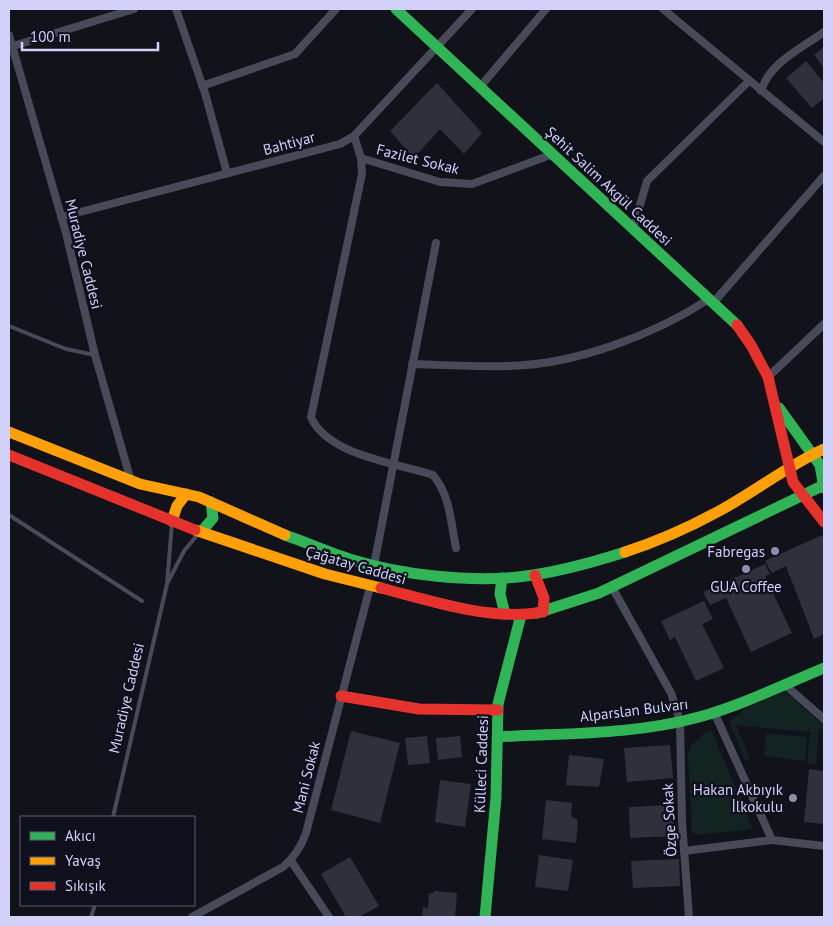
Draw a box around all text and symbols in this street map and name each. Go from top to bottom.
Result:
scale bar [22,20,159,52]
text: 100 m [30,27,71,46]
street label: Şehit Salim Akgül Caddesi [542,122,676,250]
street label: Bahtiyar [261,127,317,159]
street label: Fazilet Sokak [375,140,462,179]
street label: Muradiye Caddesi [61,197,107,311]
street label: Çağatay Caddesi [303,542,409,588]
place label: Fabregas [707,542,765,561]
marker: Fabregas [769,545,781,557]
marker: GUA Coffee [740,563,752,575]
place label: GUA Coffee [710,577,782,596]
street label: Muradiye Caddesi [104,641,148,755]
street label: Alparslan Bulvarı [579,694,689,726]
street label: Külleci Caddesi [470,715,492,813]
street label: Mani Sokak [288,738,324,815]
place label: Hakan Akbıyık İlkokulu [693,780,784,816]
street label: Özge Sokak [658,782,680,857]
marker: Hakan Akbıyık İlkokulu [787,792,799,804]
legend [20,816,195,906]
text: Akıcı [65,826,96,845]
text: Yavaş [65,851,101,870]
text: Sıkışık [65,876,107,895]

